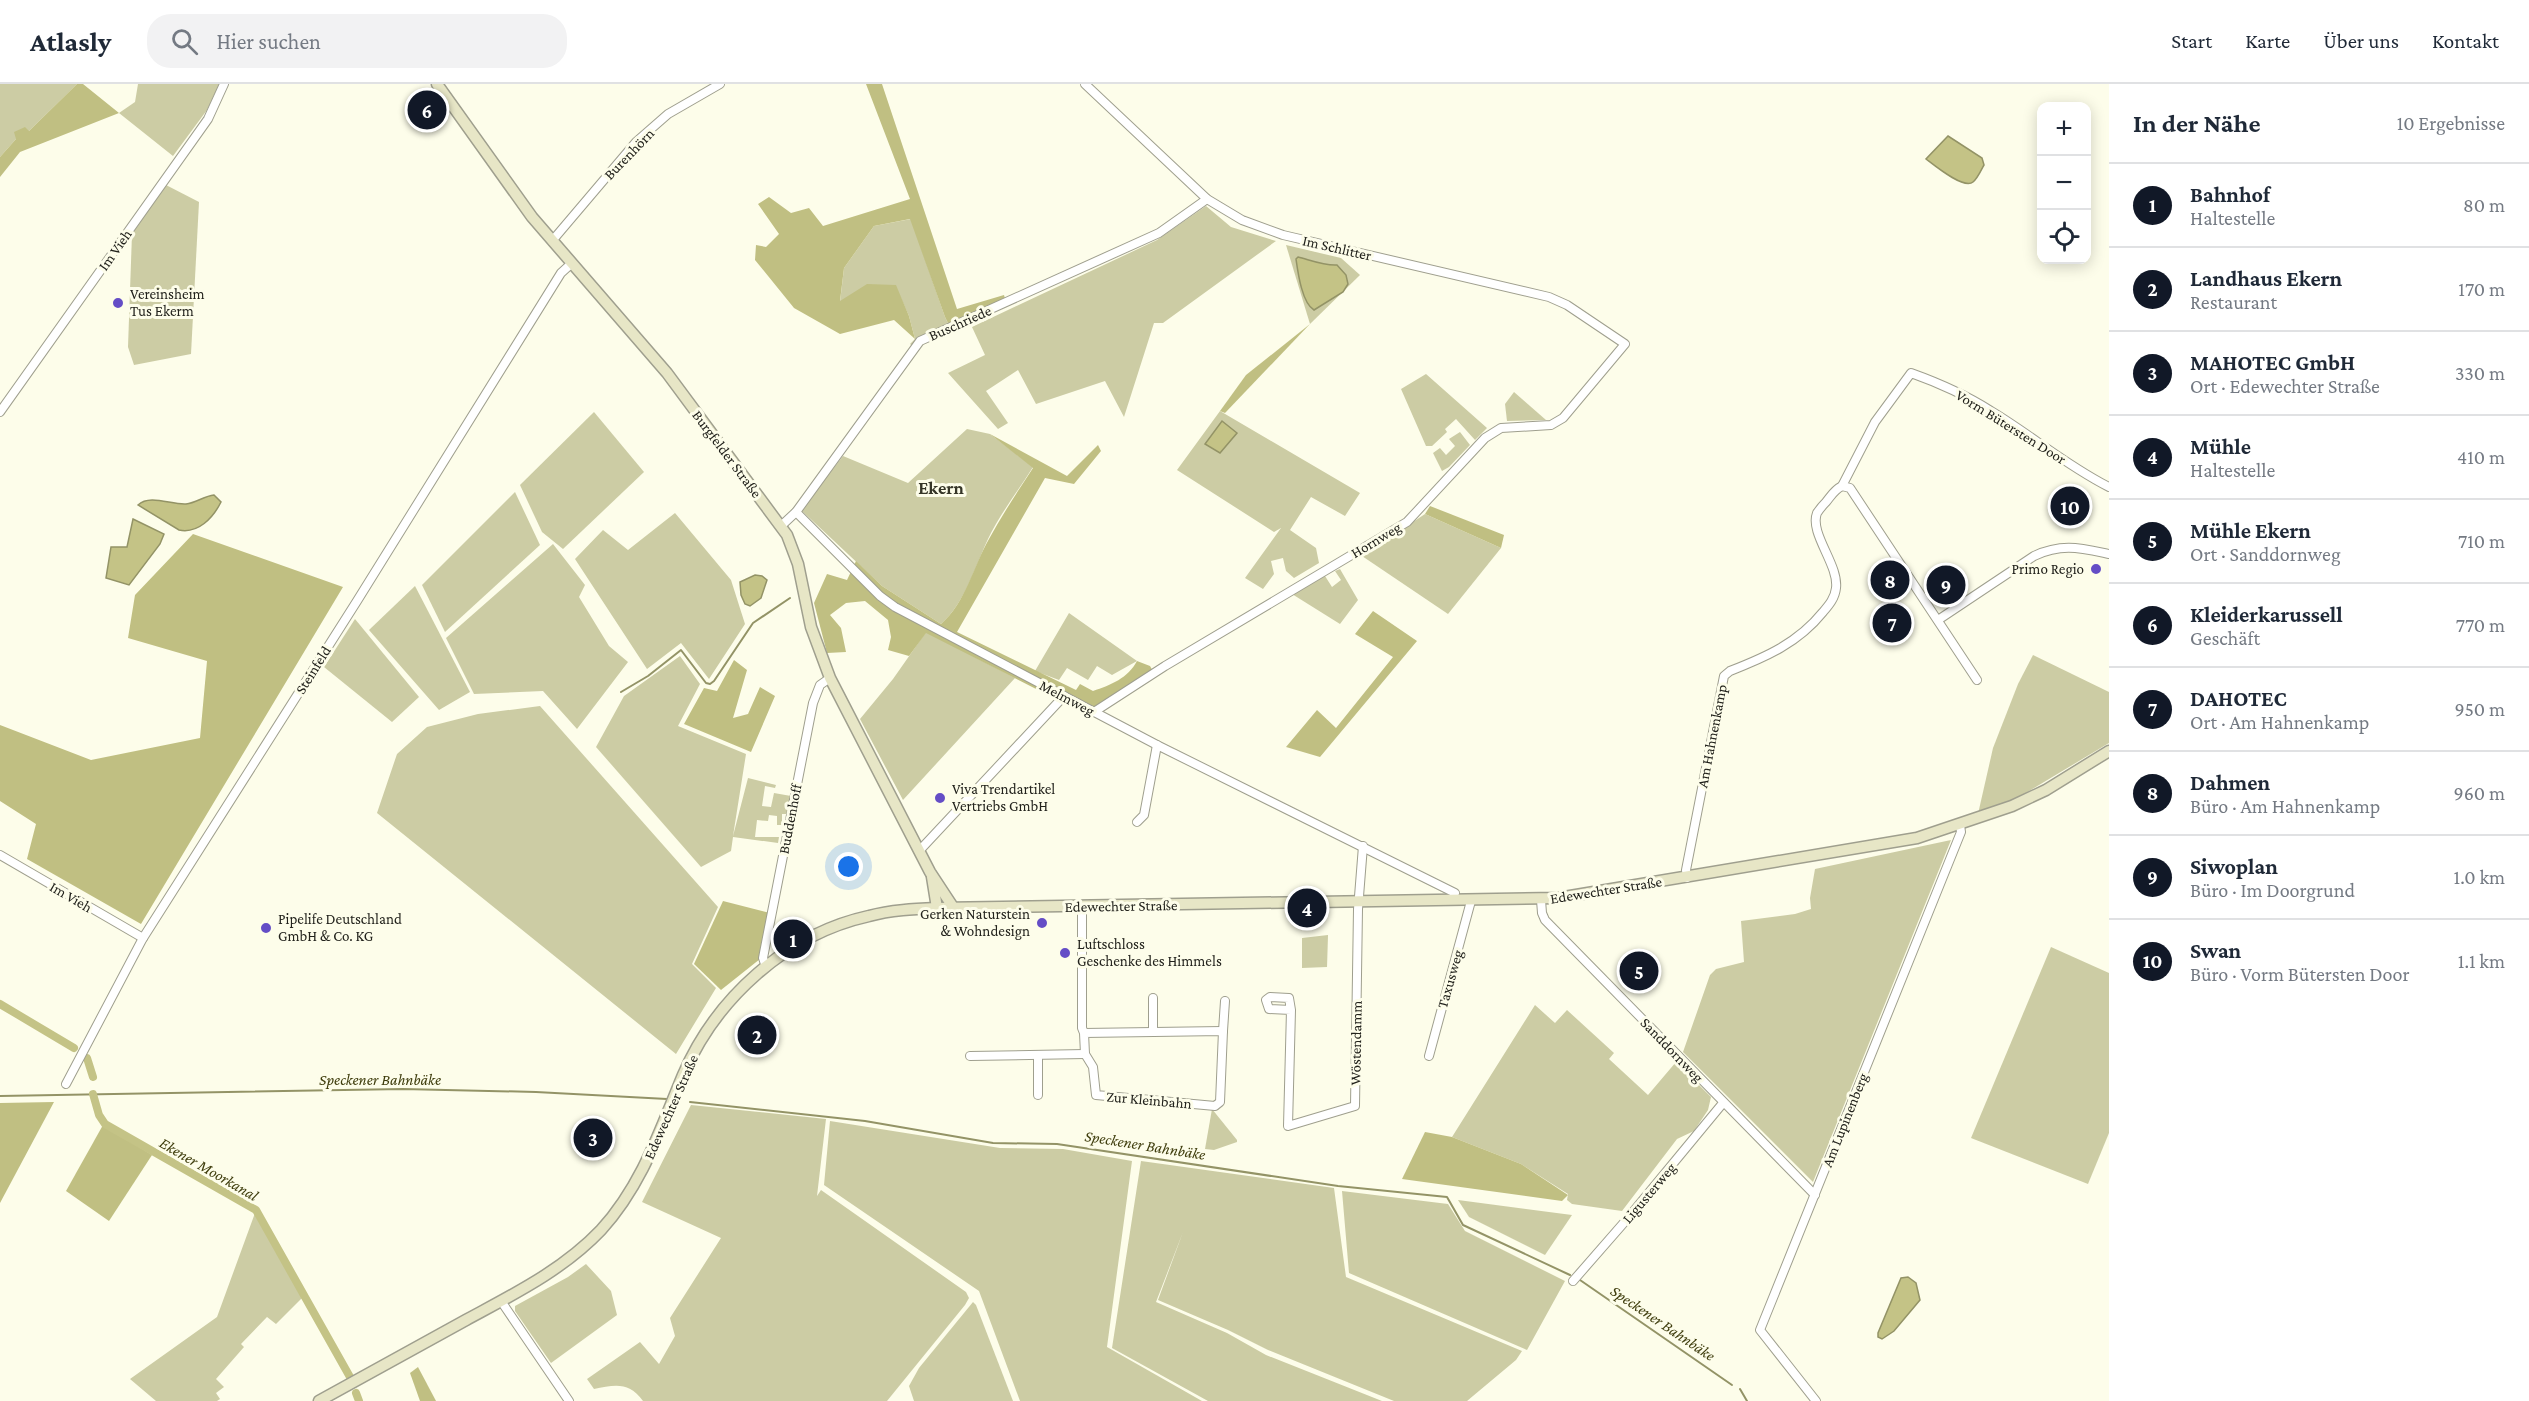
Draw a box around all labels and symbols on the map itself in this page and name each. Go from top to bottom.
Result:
pin: 6 [408,87,446,132]
street label: Burenhörn [601,125,657,183]
street label: Im Vieh [95,226,135,274]
street label: Im Schlitter [1301,232,1374,264]
place label: Vereinsheim Tus Ekerm [130,286,205,319]
marker: Vereinsheim Tus Ekerm [111,296,125,310]
street label: Buschriede [926,302,994,344]
street label: Vorm Bütersten Door [1953,387,2070,468]
street label: Burgfelder Straße [688,407,765,502]
district label: Ekern [918,478,965,498]
pin: 10 [2050,484,2090,528]
street label: Hornweg [1348,519,1404,562]
pin: 8 [1870,558,1910,602]
place label: Primo Regio [2012,561,2084,578]
pin: 9 [1926,562,1966,608]
marker: Primo Regio [2089,562,2103,576]
pin: 7 [1872,600,1912,646]
street label: Steinfeld [292,643,334,697]
street label: Melmweg [1036,677,1097,720]
street label: Am Hahnenkamp [1694,683,1731,789]
street label: Buddenhoff [775,781,805,855]
place label: Viva Trendartikel Vertriebs GmbH [952,781,1055,814]
marker: Viva Trendartikel Vertriebs GmbH [933,791,947,805]
your location [834,852,863,881]
street label: Edewechter Straße [1549,873,1663,907]
street label: Im Vieh [47,878,95,916]
pin: 4 [1288,886,1326,930]
street label: Edewechter Straße [1064,897,1178,915]
place label: Gerken Naturstein & Wohndesign [920,906,1030,940]
place label: Pipelife Deutschland GmbH & Co. KG [278,911,402,944]
pin: 1 [774,916,812,962]
marker: Gerken Naturstein & Wohndesign [1035,916,1049,930]
marker: Pipelife Deutschland GmbH & Co. KG [259,921,273,935]
place label: Luftschloss Geschenke des Himmels [1077,936,1222,969]
marker: Luftschloss Geschenke des Himmels [1058,946,1072,960]
street label: Taxusweg [1434,948,1467,1010]
pin: 5 [1620,948,1658,994]
street label: Wöstendamm [1347,1000,1365,1086]
pin: 2 [738,1012,777,1058]
street label: Sanddornweg [1637,1014,1707,1086]
street label: Edewechter Straße [641,1052,701,1162]
water label: Speckener Bahnbäke [319,1071,441,1089]
street label: Am Lupinenberg [1819,1071,1872,1170]
street label: Zur Kleinbahn [1106,1088,1192,1112]
pin: 3 [574,1116,612,1160]
water label: Speckener Bahnbäke [1083,1127,1207,1164]
water label: Ekener Moorkanal [157,1134,262,1205]
street label: Ligusterweg [1619,1159,1680,1227]
water label: Speckener Bahnbäke [1607,1282,1718,1365]

